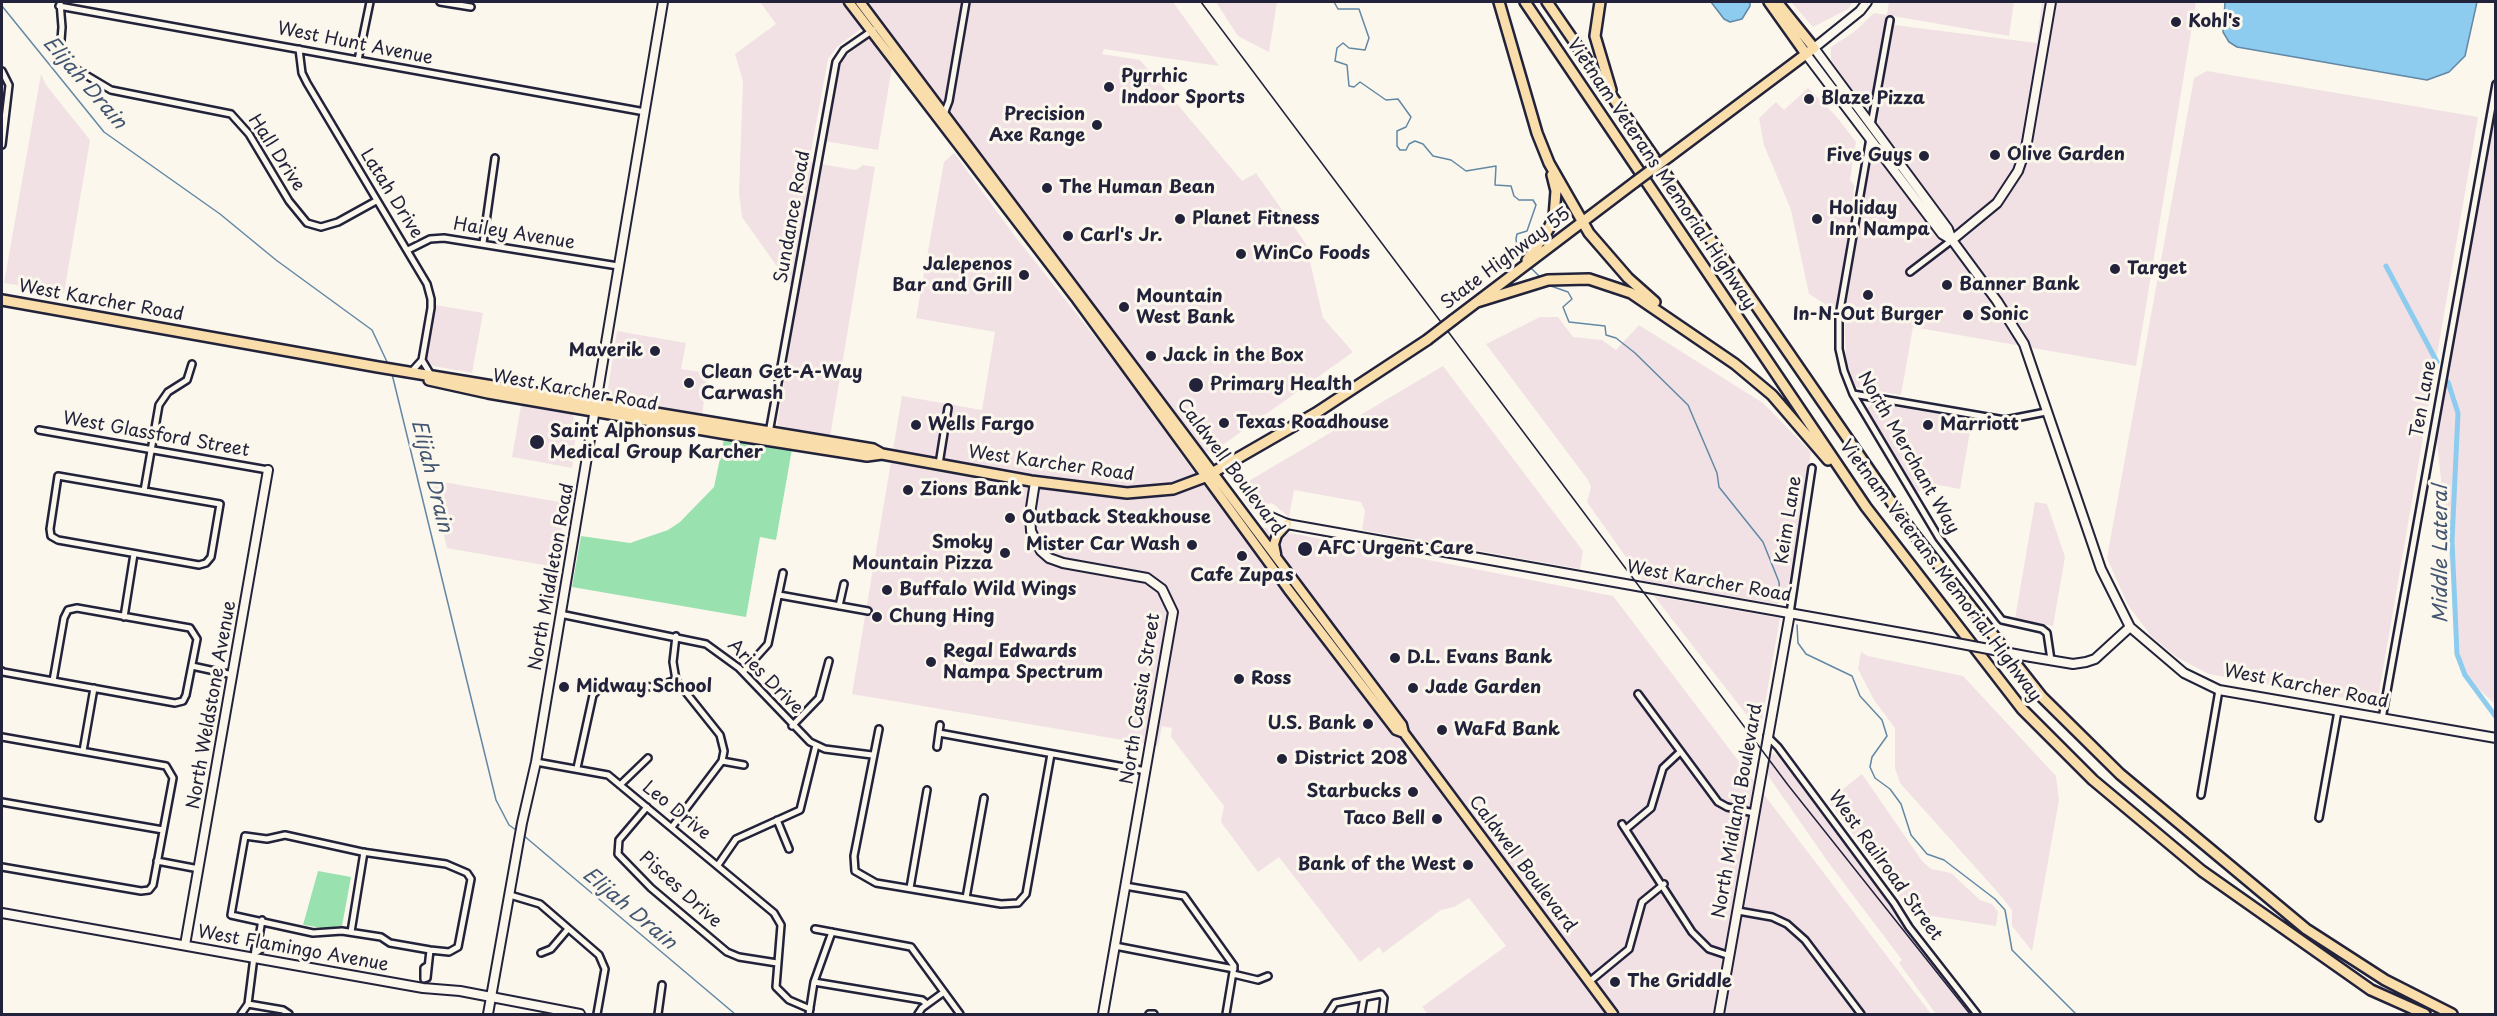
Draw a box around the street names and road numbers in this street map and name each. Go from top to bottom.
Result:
street label: West Hunt Avenue [275,18,435,70]
street label: Vietnam Veterans Memorial Highway [1562,34,1760,314]
street label: Hall Drive [243,111,309,195]
street label: Latah Drive [355,145,427,243]
street label: Sundance Road [771,149,815,285]
street label: State Highway 55 [1437,203,1575,315]
street label: Hailey Avenue [452,214,576,254]
street label: West Karcher Road [17,276,185,326]
street label: Ten Lane [2407,359,2441,439]
street label: West Karcher Road [491,366,659,416]
street label: North Merchant Way [1853,368,1963,538]
street label: Caldwell Boulevard [1172,394,1288,540]
street label: West Glassford Street [61,408,251,462]
street label: Vietnam Veterans Memorial Highway [1834,436,2046,706]
street label: West Karcher Road [967,442,1135,486]
street label: Keim Lane [1771,474,1807,566]
street label: North Middleton Road [525,482,579,672]
street label: West Karcher Road [1625,557,1793,607]
street label: North Weldstone Avenue [183,599,241,811]
street label: North Cassia Street [1117,612,1165,786]
street label: Aries Drive [723,635,807,719]
street label: West Karcher Road [2222,660,2390,714]
street label: North Midland Boulevard [1708,702,1768,920]
street label: Leo Drive [638,777,714,845]
street label: West Railroad Street [1823,787,1947,945]
street label: Caldwell Boulevard [1464,791,1580,937]
street label: Pisces Drive [634,847,726,933]
street label: West Flamingo Avenue [196,922,390,976]

